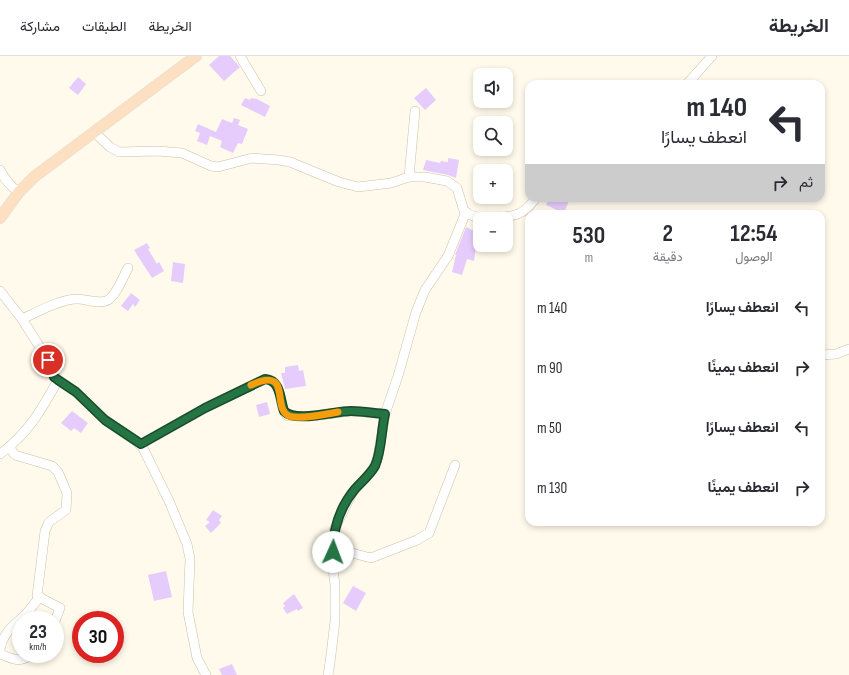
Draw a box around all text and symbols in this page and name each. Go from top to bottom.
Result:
text: الخريطة [769,15,829,38]
text: مشاركة [20,18,60,35]
text: الطبقات [82,18,126,35]
text: الخريطة [148,18,192,35]
map controls [473,68,513,252]
button: sound [473,68,513,108]
text: 140 m [686,91,747,124]
icon: left [761,96,813,148]
button: search [473,116,513,156]
text: انعطف يسارًا [661,127,747,148]
button: + [473,164,513,204]
icon: right [769,172,791,194]
text: ثم [799,173,813,192]
button: − [473,212,513,252]
text: 2 [662,219,673,248]
text: 12:54 [730,219,778,248]
text: 530 [573,221,605,250]
text: دقيقة [653,249,683,265]
text: الوصول [735,249,773,265]
text: m [585,250,593,266]
icon: left [791,297,813,319]
text: انعطف يسارًا [706,298,779,317]
text: 140 m [537,299,567,318]
pin [31,343,65,377]
icon: arrive [37,349,59,371]
icon: right [791,357,813,379]
text: انعطف يمينًا [708,358,779,377]
text: 90 m [537,359,562,378]
icon: left [791,417,813,439]
text: انعطف يسارًا [706,418,779,437]
text: 50 m [537,419,562,438]
icon: right [791,477,813,499]
text: انعطف يمينًا [708,478,779,497]
text: 130 m [537,479,567,498]
position arrow [312,531,354,573]
speed limit sign: 30 [72,611,124,663]
text: 23 [29,620,47,644]
text: km/h [29,641,47,653]

